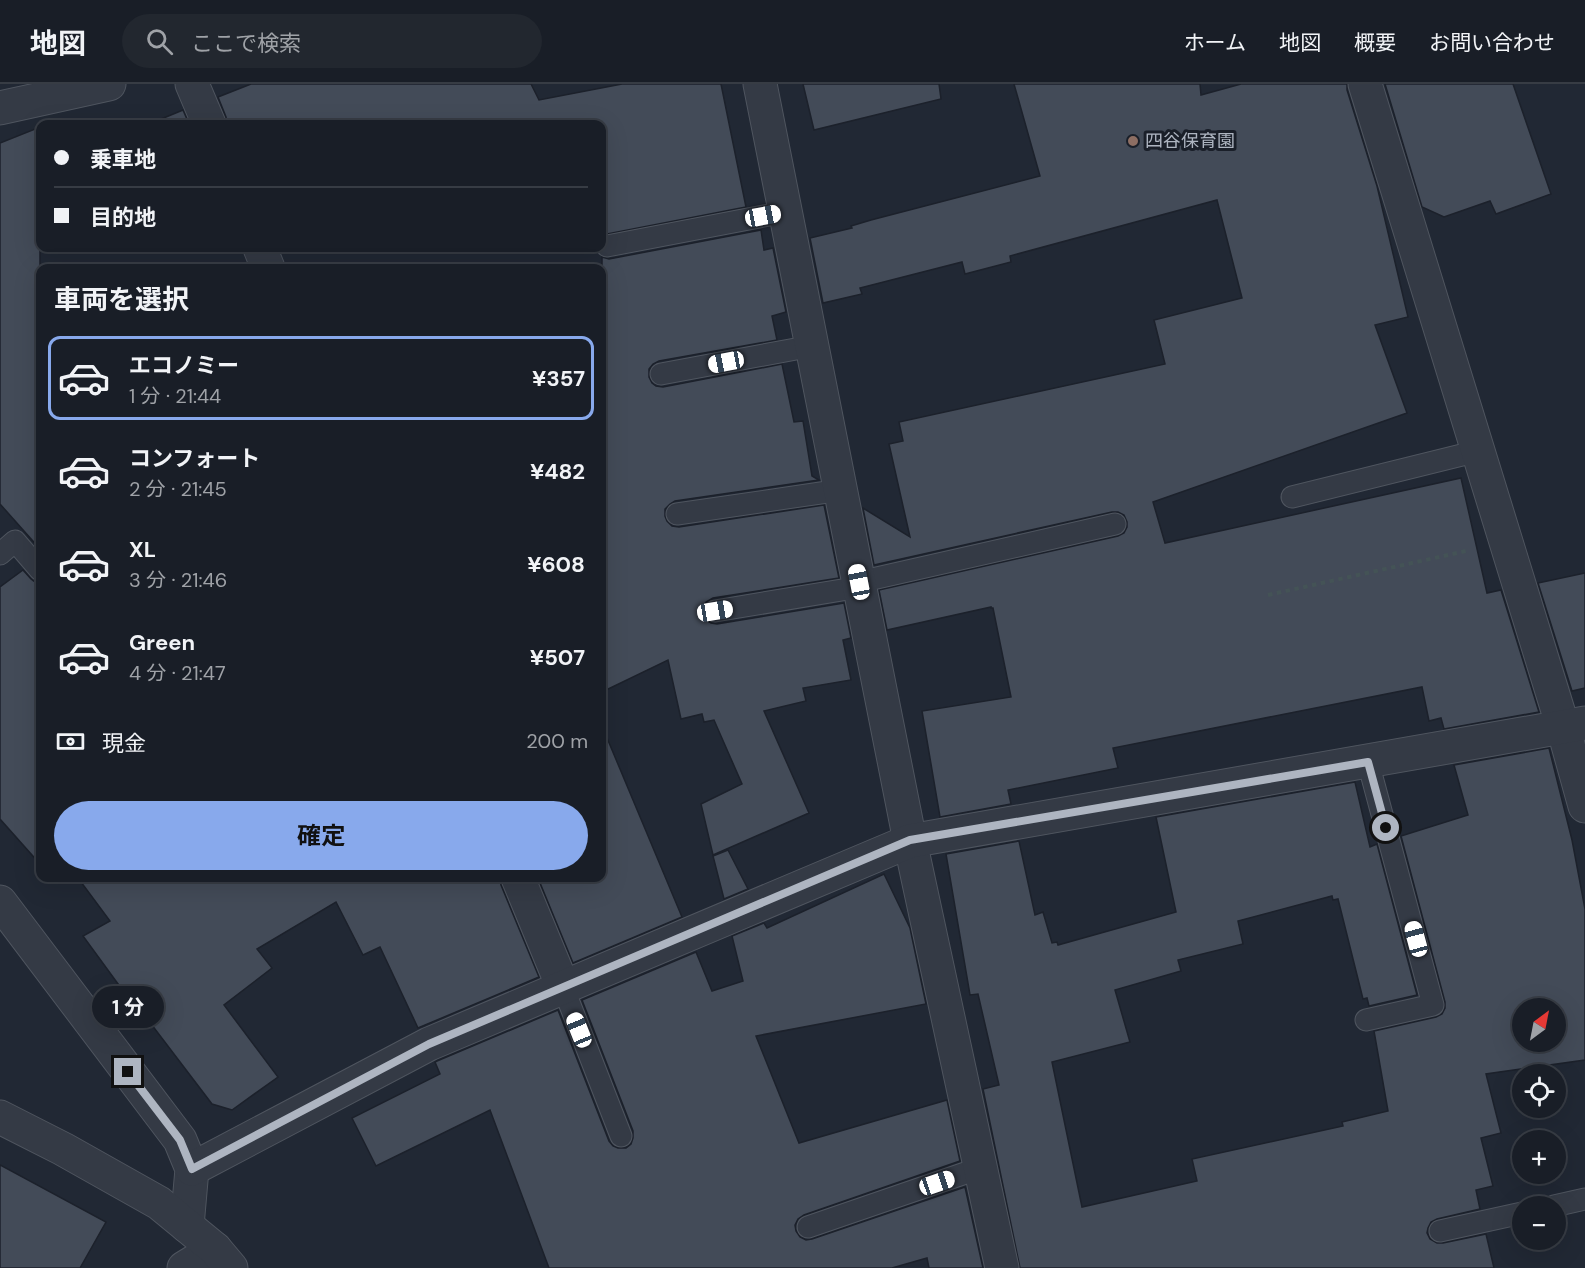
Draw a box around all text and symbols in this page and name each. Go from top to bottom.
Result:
search box [122,14,542,68]
text: 地図 [30,25,86,62]
icon: search [143,25,176,58]
text: ここで検索 [191,29,301,58]
text: ホーム [1184,29,1246,57]
text: 地図 [1279,29,1321,57]
text: 概要 [1354,29,1396,57]
text: お問い合わせ [1429,29,1555,57]
place label: 四谷保育園 [1145,129,1235,153]
marker: 四谷保育園 [1126,134,1140,148]
text: 乗車地 [90,145,156,174]
text: 目的地 [90,203,156,232]
car [744,204,782,228]
text: 車両を選択 [54,282,189,317]
car [707,350,745,374]
icon: car [57,351,111,405]
text: エコノミー [129,351,239,380]
text: ¥357 [532,364,585,393]
text: 1 分 · 21:44 [129,383,221,409]
icon: car [57,444,111,498]
text: コンフォート [129,444,260,473]
text: ¥482 [530,457,585,486]
text: 2 分 · 21:45 [129,476,227,502]
text: XL [129,535,156,564]
icon: car [57,537,111,591]
text: ¥608 [527,550,585,579]
car [847,563,871,601]
text: 3 分 · 21:46 [129,567,227,593]
car [696,599,734,623]
text: Green [129,628,195,657]
icon: car [57,630,111,684]
text: ¥507 [530,643,585,672]
text: 4 分 · 21:47 [129,660,226,686]
icon: cash [54,725,87,758]
text: 200 m [526,728,588,754]
text: 現金 [102,729,146,758]
button: 確定 [54,801,588,870]
route start [1372,814,1399,841]
car [1403,919,1429,959]
callout: 1 分 [92,985,164,1027]
text: 1 分 [112,994,144,1020]
north arrow [1512,998,1566,1052]
map controls [1512,998,1566,1250]
car [564,1010,594,1050]
route end [114,1058,141,1085]
button: locate [1512,1064,1566,1118]
button: + [1512,1130,1566,1184]
car [917,1169,957,1197]
button: − [1512,1196,1566,1250]

